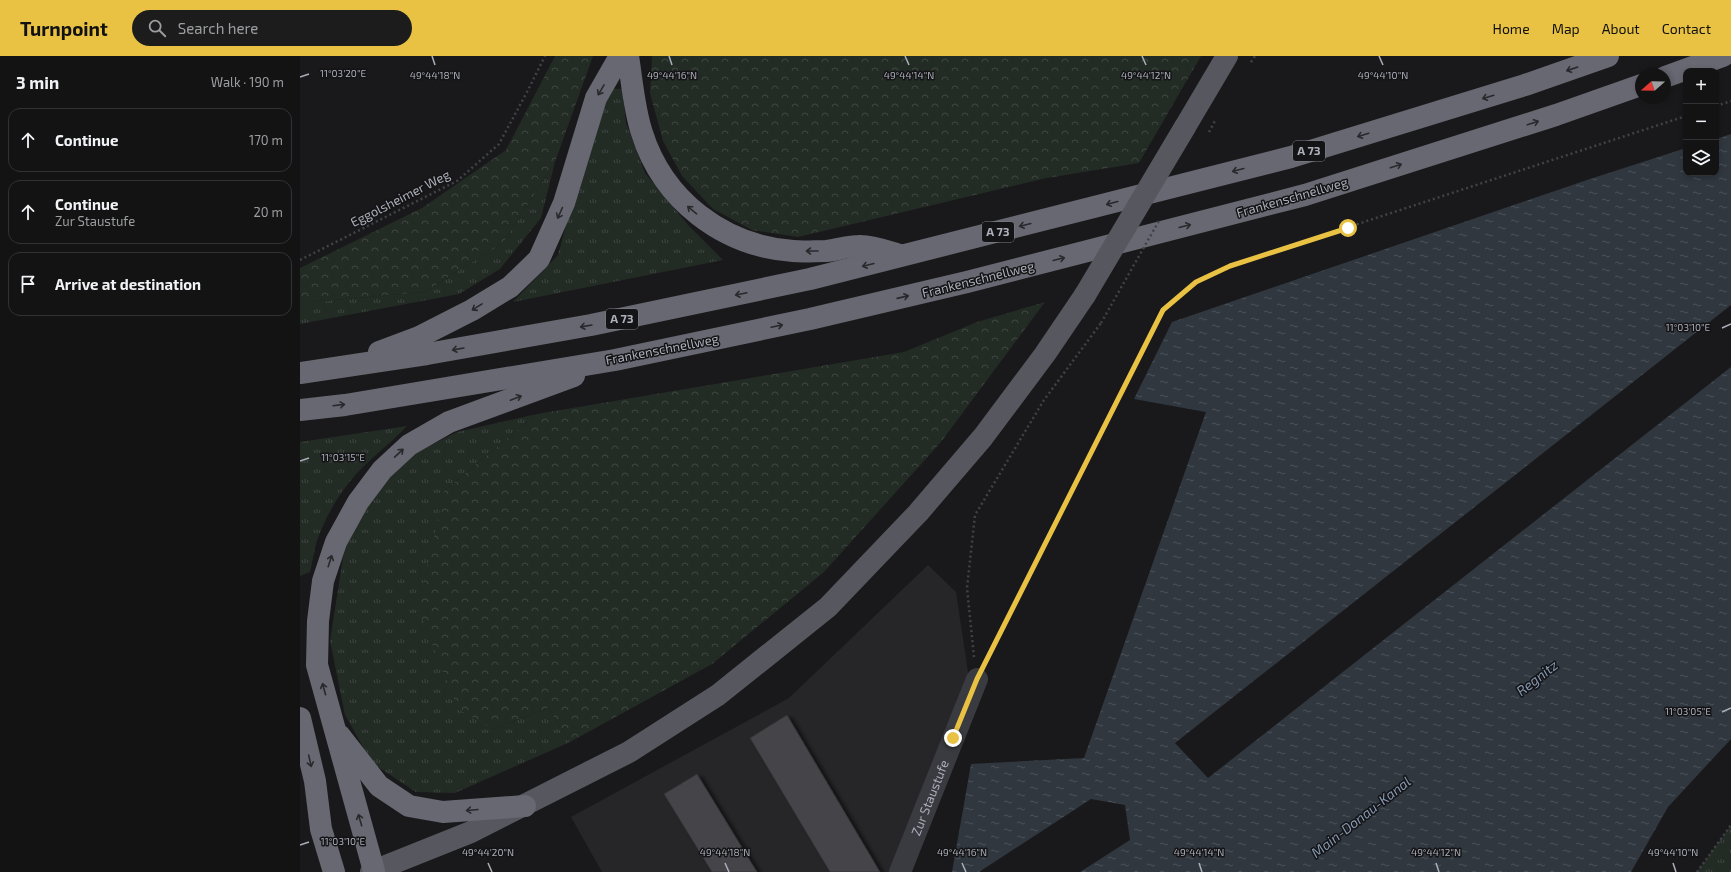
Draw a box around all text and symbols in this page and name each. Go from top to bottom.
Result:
search box [132,10,412,46]
text: Turnpoint [20,17,108,40]
icon: search [146,17,168,39]
text: Search here [178,19,258,37]
text: Home [1493,20,1530,37]
text: Map [1552,20,1580,37]
text: About [1602,20,1640,37]
text: Contact [1662,20,1711,37]
one-way arrow [1565,66,1578,73]
text: 11°03'20"E [320,67,366,79]
north arrow [1635,68,1671,104]
map controls [1683,68,1719,176]
button: + [1683,68,1719,104]
text: 49°44'18"N [410,69,460,81]
text: 49°44'16"N [647,69,697,81]
text: 49°44'14"N [884,69,934,81]
text: 49°44'12"N [1121,69,1171,81]
text: 49°44'10"N [1358,69,1408,81]
text: 3 min [16,72,59,92]
text: Walk · 190 m [211,74,284,90]
one-way arrow [596,84,604,96]
one-way arrow [1481,94,1494,101]
button: − [1683,104,1719,140]
one-way arrow [1527,118,1539,126]
icon: ahead [17,129,39,151]
text: Continue [55,131,118,149]
text: 170 m [249,132,283,148]
one-way arrow [1357,132,1370,139]
button: layers [1683,140,1719,176]
road number: A 73 [1293,141,1325,161]
one-way arrow [1389,162,1402,169]
street label: Eggolsheimer Weg [347,166,453,230]
one-way arrow [1232,167,1245,175]
street label: Frankenschnellweg [1234,173,1350,221]
text: Continue [55,195,118,213]
one-way arrow [1106,200,1119,207]
icon: ahead [17,201,39,223]
text: 20 m [254,204,283,220]
one-way arrow [687,205,697,214]
one-way arrow [556,206,563,218]
text: Zur Staustufe [55,213,135,229]
route start [1339,219,1357,237]
road number: A 73 [982,222,1014,242]
one-way arrow [1019,222,1032,230]
one-way arrow [1178,222,1191,229]
one-way arrow [806,247,819,255]
one-way arrow [1052,254,1065,262]
street label: Frankenschnellweg [920,257,1036,301]
one-way arrow [861,262,874,270]
icon: arrive [17,273,39,295]
text: Arrive at destination [55,275,201,293]
one-way arrow [735,290,748,298]
one-way arrow [897,293,910,301]
one-way arrow [471,304,483,312]
road number: A 73 [606,309,638,329]
one-way arrow [770,321,783,329]
text: 11°03'10"E [1666,321,1711,333]
one-way arrow [580,322,593,330]
street label: Frankenschnellweg [604,330,720,368]
one-way arrow [452,345,465,353]
one-way arrow [509,394,521,402]
one-way arrow [332,401,345,409]
one-way arrow [394,449,405,458]
text: 11°03'15"E [321,451,365,463]
one-way arrow [327,555,334,568]
water label: Regnitz [1513,656,1561,699]
one-way arrow [319,683,327,696]
text: 11°03'05"E [1665,705,1711,717]
route end [944,729,962,747]
one-way arrow [307,754,315,767]
street label: Zur Staustufe [907,757,952,838]
water label: Main-Donau-Kanal [1307,772,1414,861]
one-way arrow [466,806,479,814]
one-way arrow [356,814,363,827]
text: 11°03'10"E [321,835,366,847]
text: 49°44'20"N [462,846,514,858]
text: 49°44'18"N [700,846,750,858]
text: 49°44'16"N [937,846,987,858]
text: 49°44'14"N [1174,846,1224,858]
text: 49°44'12"N [1411,846,1461,858]
text: 49°44'10"N [1648,846,1698,858]

